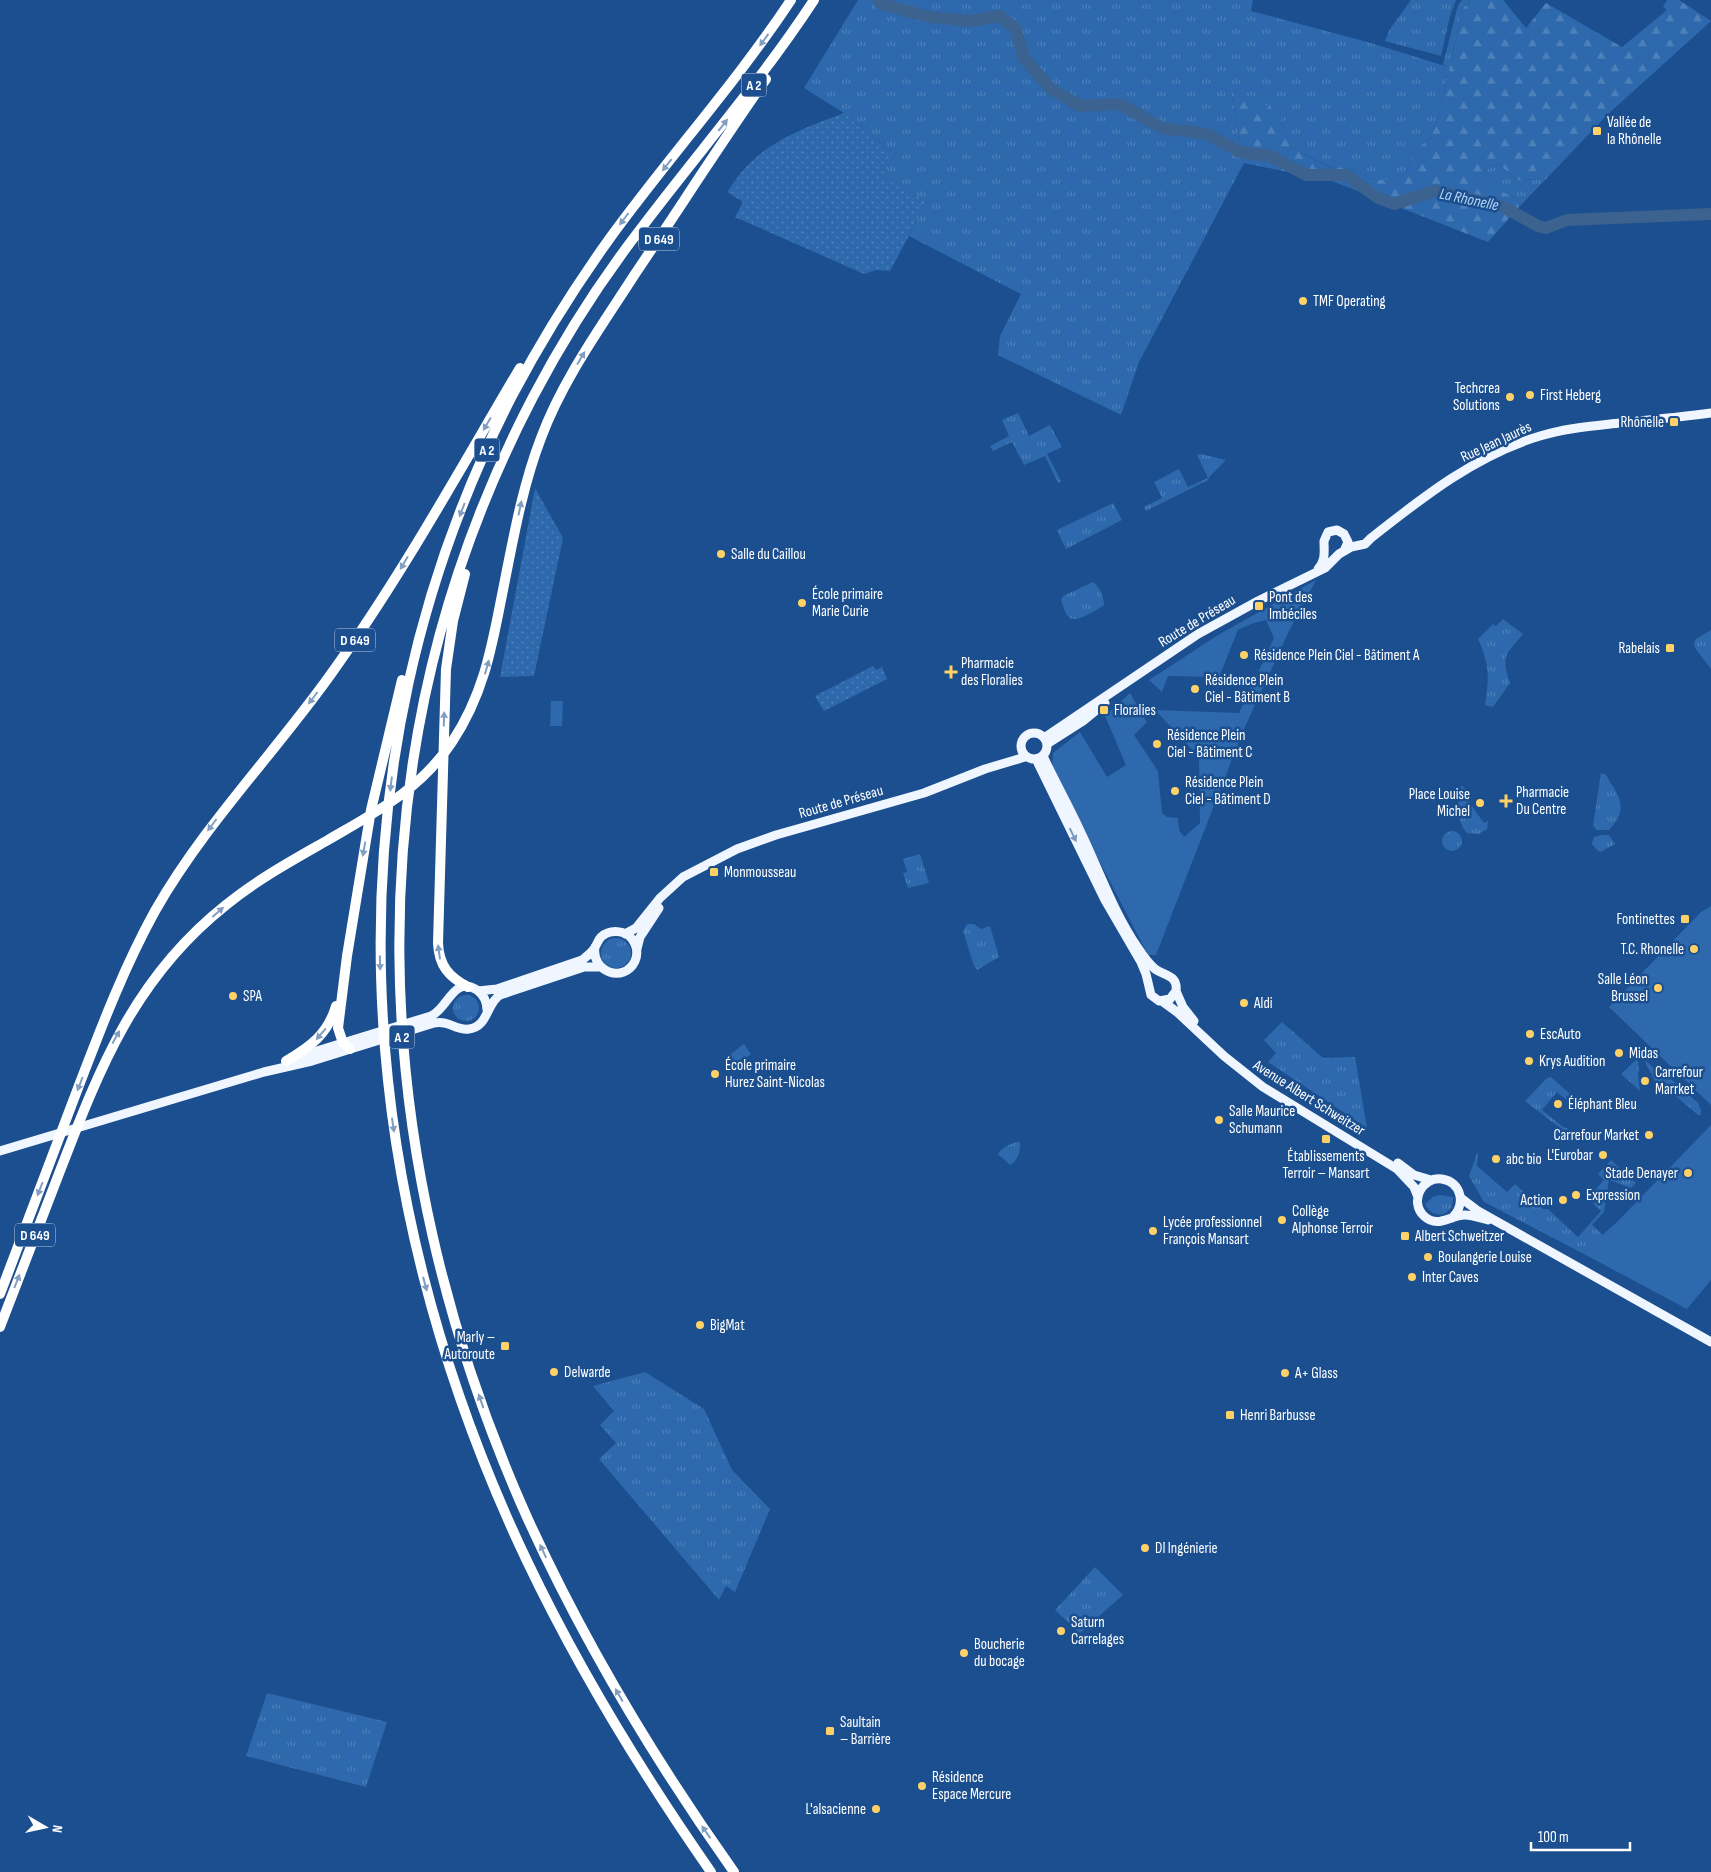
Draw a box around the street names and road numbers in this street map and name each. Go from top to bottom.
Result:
road number: A 2 [742,74,766,96]
road number: D 649 [639,228,679,250]
street label: Rue Jean Jaurès [1458,417,1534,467]
road number: A 2 [474,438,500,462]
street label: Route de Préseau [1155,591,1239,651]
road number: D 649 [335,628,375,652]
street label: Route de Préseau [797,781,885,823]
road number: A 2 [390,1026,414,1048]
street label: Avenue Albert Schweitzer [1249,1055,1369,1140]
road number: D 649 [15,1224,55,1246]

